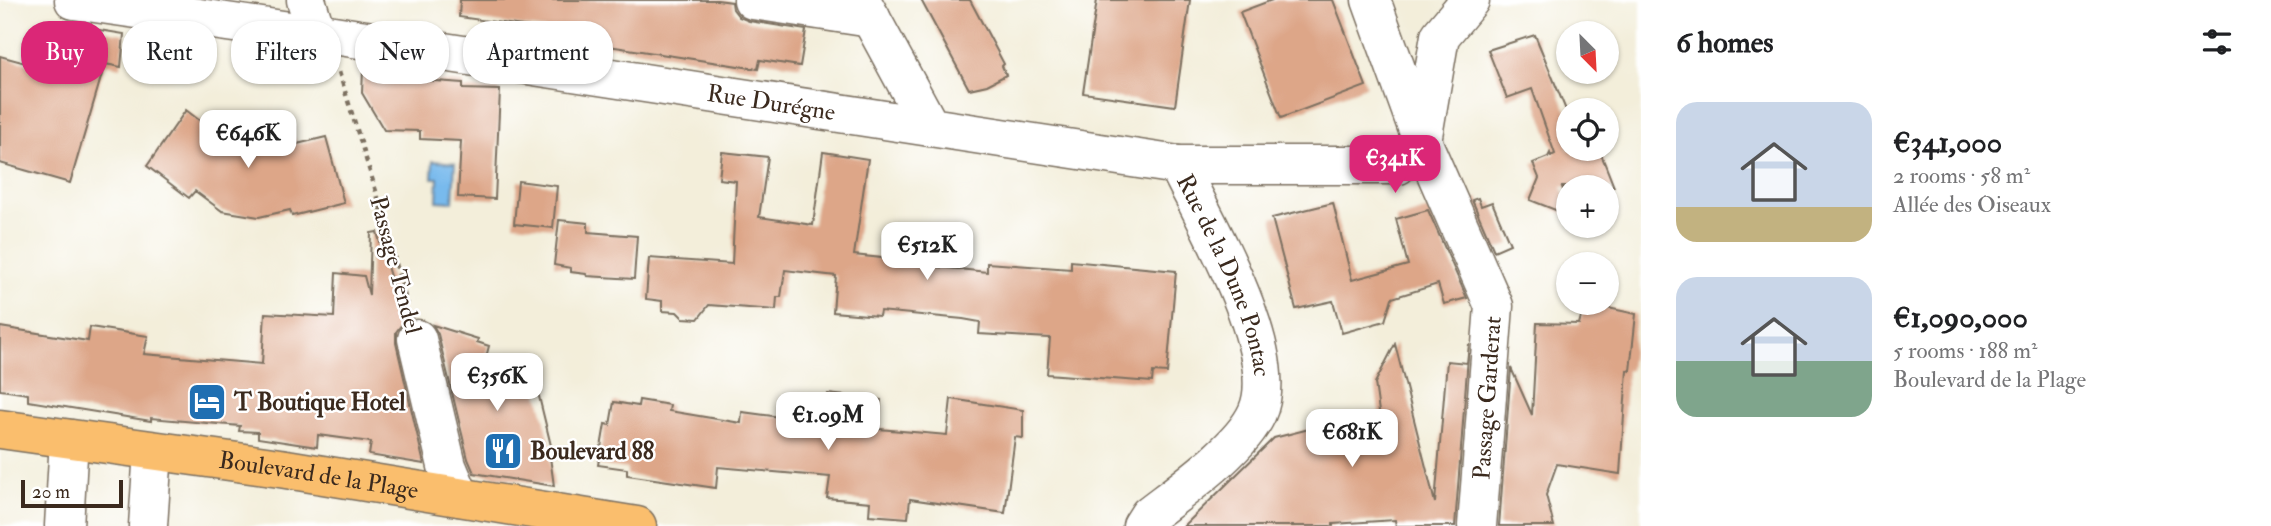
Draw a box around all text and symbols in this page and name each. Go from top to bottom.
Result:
chip: Buy [21,21,108,84]
chip: Rent [122,21,217,84]
chip: Filters [231,21,341,84]
chip: New [355,21,449,84]
chip: Apartment [463,21,613,84]
north arrow [1556,21,1619,84]
map controls [1556,21,1619,315]
icon: filters [2198,23,2236,61]
text: 6 homes [1676,24,1774,61]
street label: Rue Durégne [705,78,838,128]
button: locate [1556,98,1619,161]
pin: €646K [199,110,297,170]
text: €646K [215,118,281,147]
text: €341,000 [1893,124,2002,161]
icon: home [1732,130,1816,214]
pin: €341K [1346,136,1444,195]
text: €341K [1366,143,1424,172]
text: 2 rooms · 58 m² [1893,161,2030,190]
street label: Rue de la Dune Pontac [1169,169,1277,378]
button: + [1556,175,1619,238]
text: Allée des Oiseaux [1893,190,2051,219]
street label: Passage Tendel [362,193,429,338]
pin: €512K [878,222,976,282]
text: €512K [897,230,957,259]
button: − [1556,252,1619,315]
text: €1,090,000 [1893,299,2028,336]
icon: home [1732,305,1816,389]
street label: Passage Garderat [1466,315,1509,481]
text: 5 rooms · 188 m² [1893,336,2037,365]
pin: €356K [448,354,546,413]
text: €356K [467,361,527,390]
text: Boulevard de la Plage [1893,365,2086,394]
hotel icon: T Boutique Hotel [186,381,228,423]
place label: T Boutique Hotel [233,387,406,418]
pin: €1.09M [771,392,885,452]
text: €1.09M [792,400,864,429]
pin: €681K [1303,410,1401,469]
text: €681K [1322,417,1382,446]
restaurant icon: Boulevard 88 [482,430,524,472]
place label: Boulevard 88 [530,436,655,467]
street label: Boulevard de la Plage [217,445,421,506]
scale bar [21,477,122,509]
text: 20 m [32,480,70,504]

